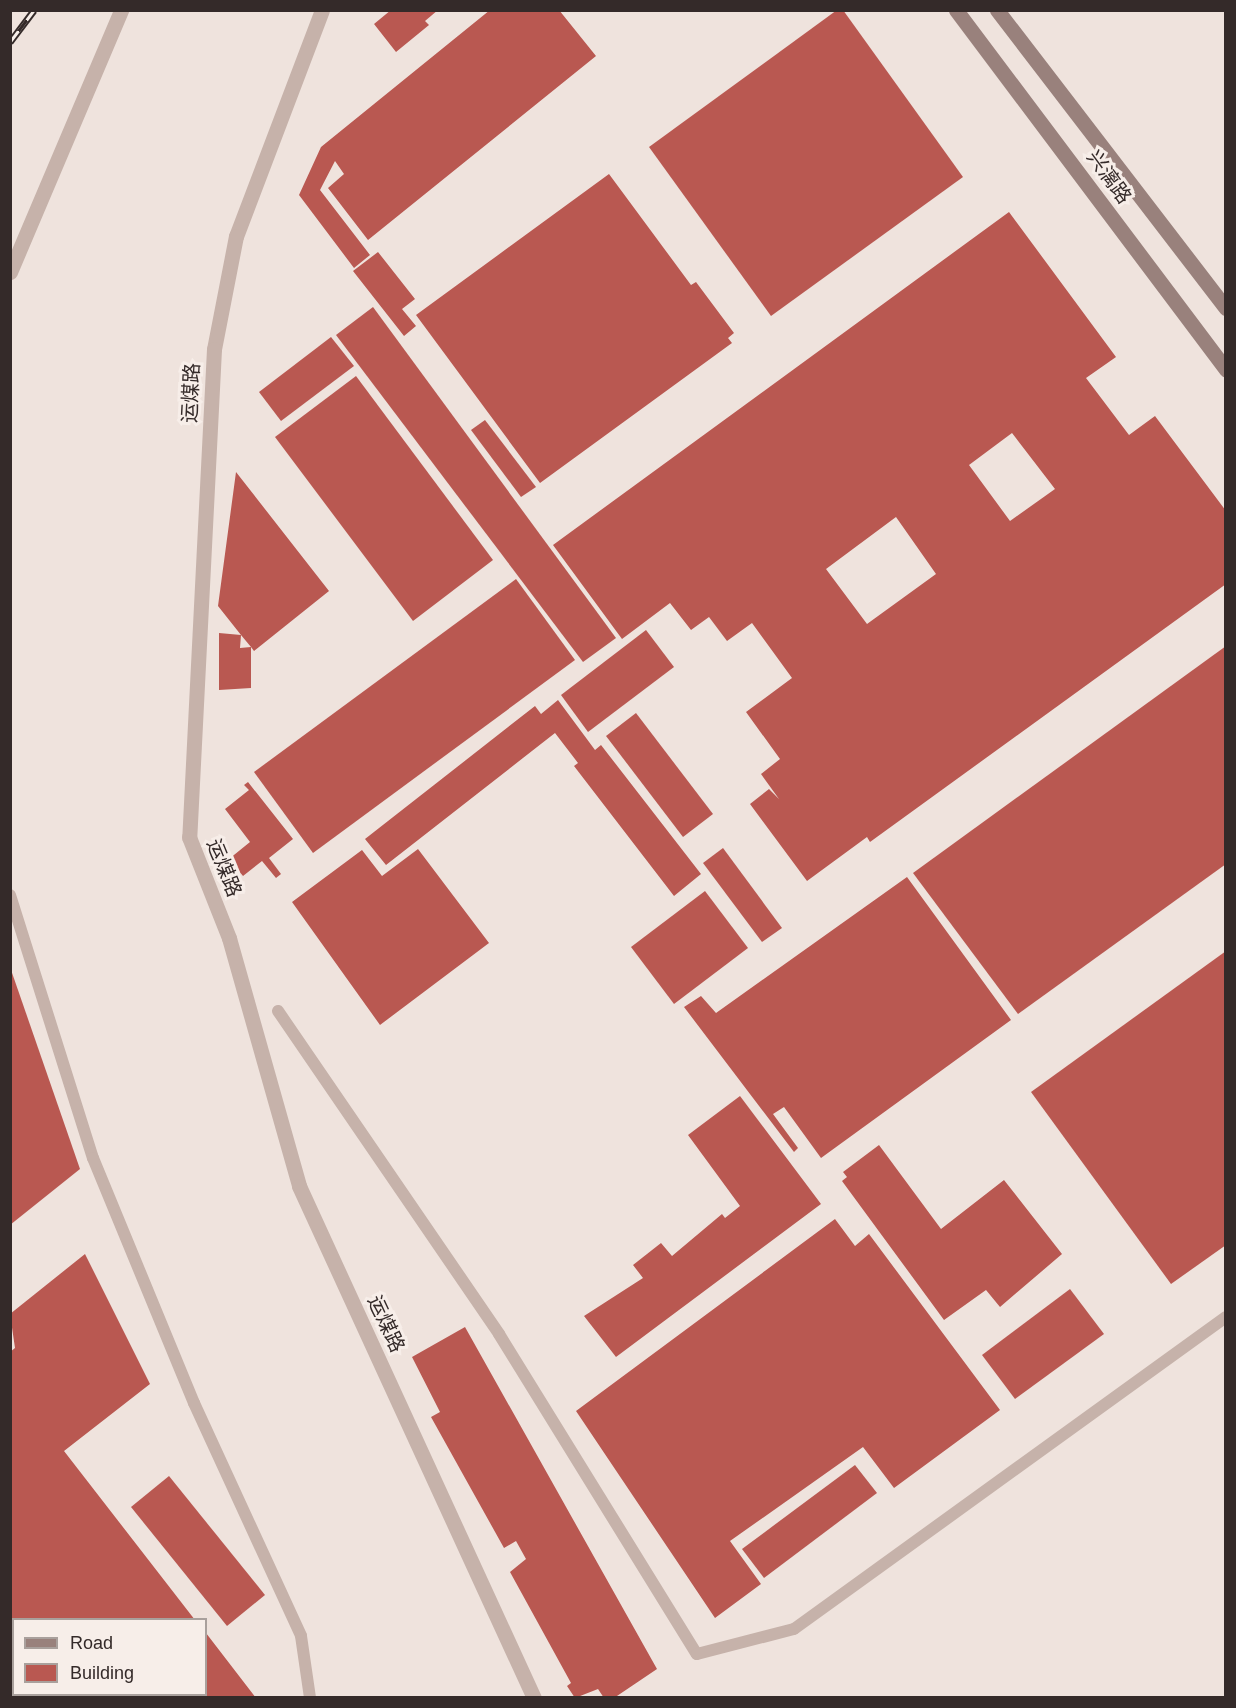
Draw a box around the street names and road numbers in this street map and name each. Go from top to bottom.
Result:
street label: 兴漓路 [1082,146,1136,208]
street label: 运煤路 [177,362,205,424]
street label: 运煤路 [202,836,246,900]
street label: 运煤路 [362,1292,410,1356]

